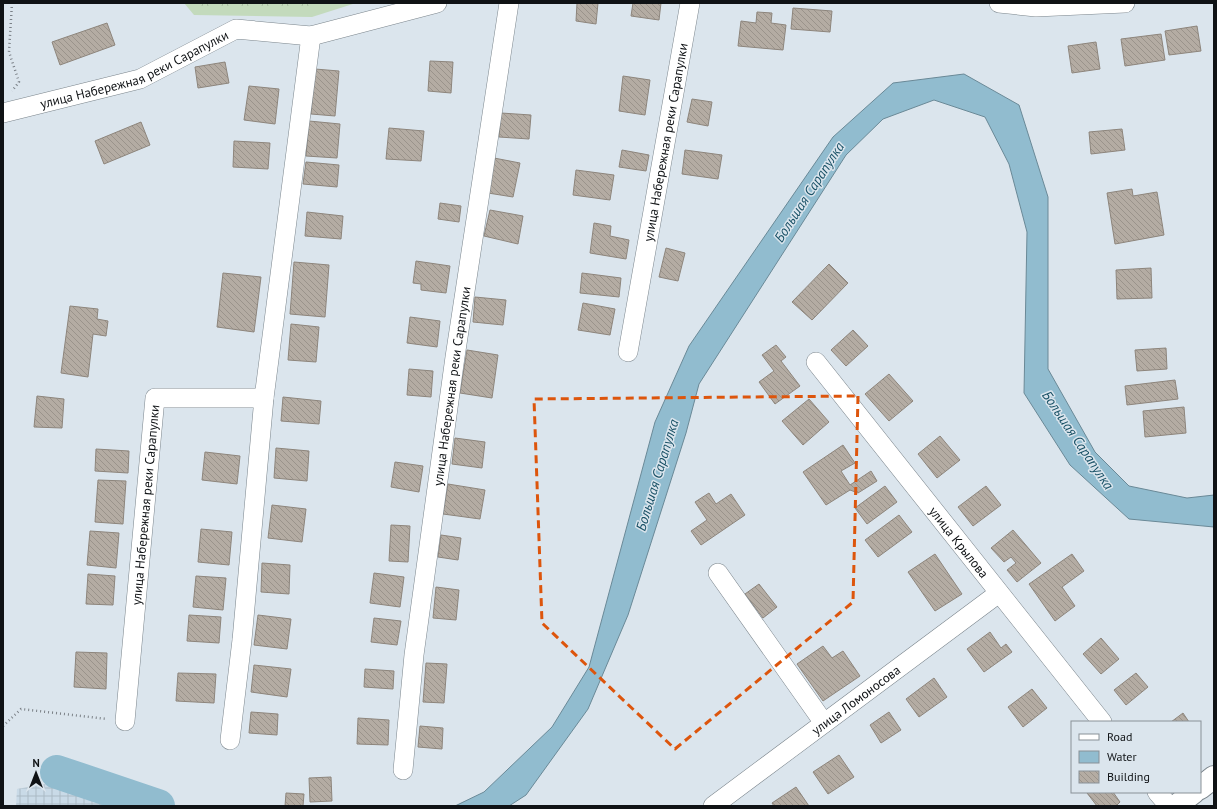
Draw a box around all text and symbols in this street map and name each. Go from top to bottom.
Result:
street label: улица Набережная реки Сарапулки [38,26,232,112]
street label: улица Набережная реки Сарапулки [640,42,692,243]
water label: Большая Сарапулка [770,139,848,245]
street label: улица Набережная реки Сарапулки [429,285,475,487]
water label: Большая Сарапулка [1038,387,1118,493]
street label: улица Набережная реки Сарапулки [128,404,163,606]
water label: Большая Сарапулка [632,417,683,533]
street label: улица Крылова [925,503,992,582]
street label: улица Ломоносова [808,661,904,739]
legend [1071,721,1201,793]
text: Road [1107,729,1132,744]
text: Water [1107,749,1137,764]
north arrow [16,753,56,793]
text: N [32,756,40,770]
text: Building [1107,769,1150,784]

